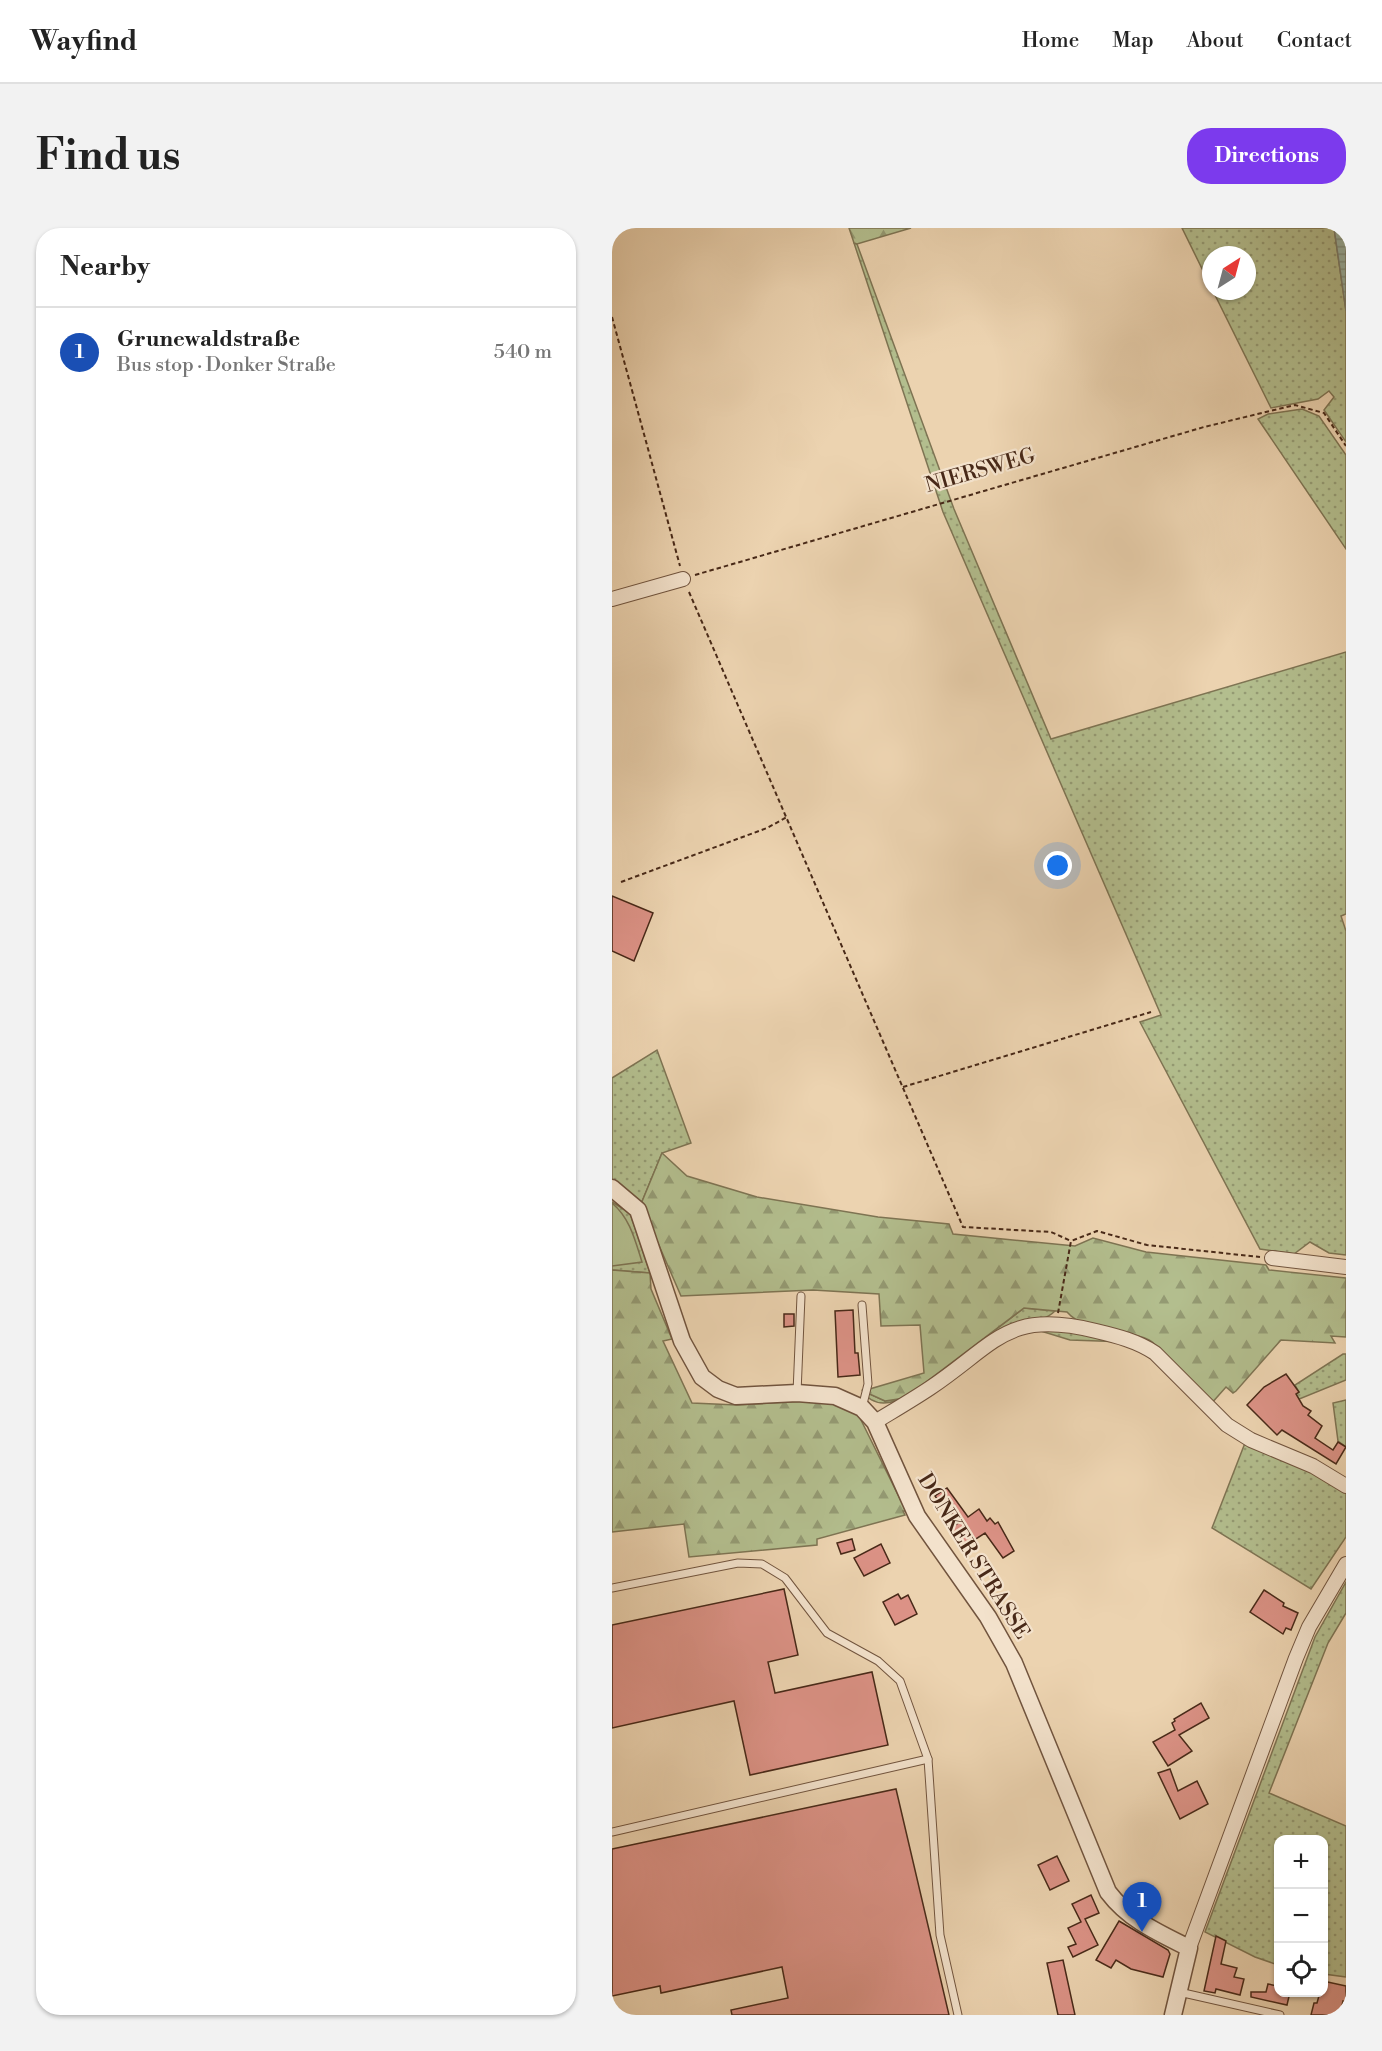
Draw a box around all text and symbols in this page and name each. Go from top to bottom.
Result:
text: Wayfind [30,24,138,59]
text: Home [1022,28,1079,54]
text: Map [1112,28,1154,54]
text: About [1187,28,1244,54]
text: Contact [1277,28,1352,54]
button: Directions [1187,128,1346,184]
text: Find us [36,130,180,183]
north arrow [1202,246,1256,300]
text: Nearby [60,251,150,283]
text: Grunewaldstraße [117,326,300,353]
text: 1 [75,340,84,365]
text: 540 m [494,340,552,365]
text: Bus stop · Donker Straße [117,353,336,378]
street label: NIERSWEG [922,443,1039,499]
your location [1043,851,1072,880]
street label: DONKER STRASSE [912,1469,1035,1644]
map controls [1274,1835,1328,1997]
button: + [1274,1835,1328,1889]
pin: 1 [1122,1882,1162,1932]
button: − [1274,1889,1328,1943]
button: locate [1274,1943,1328,1997]

